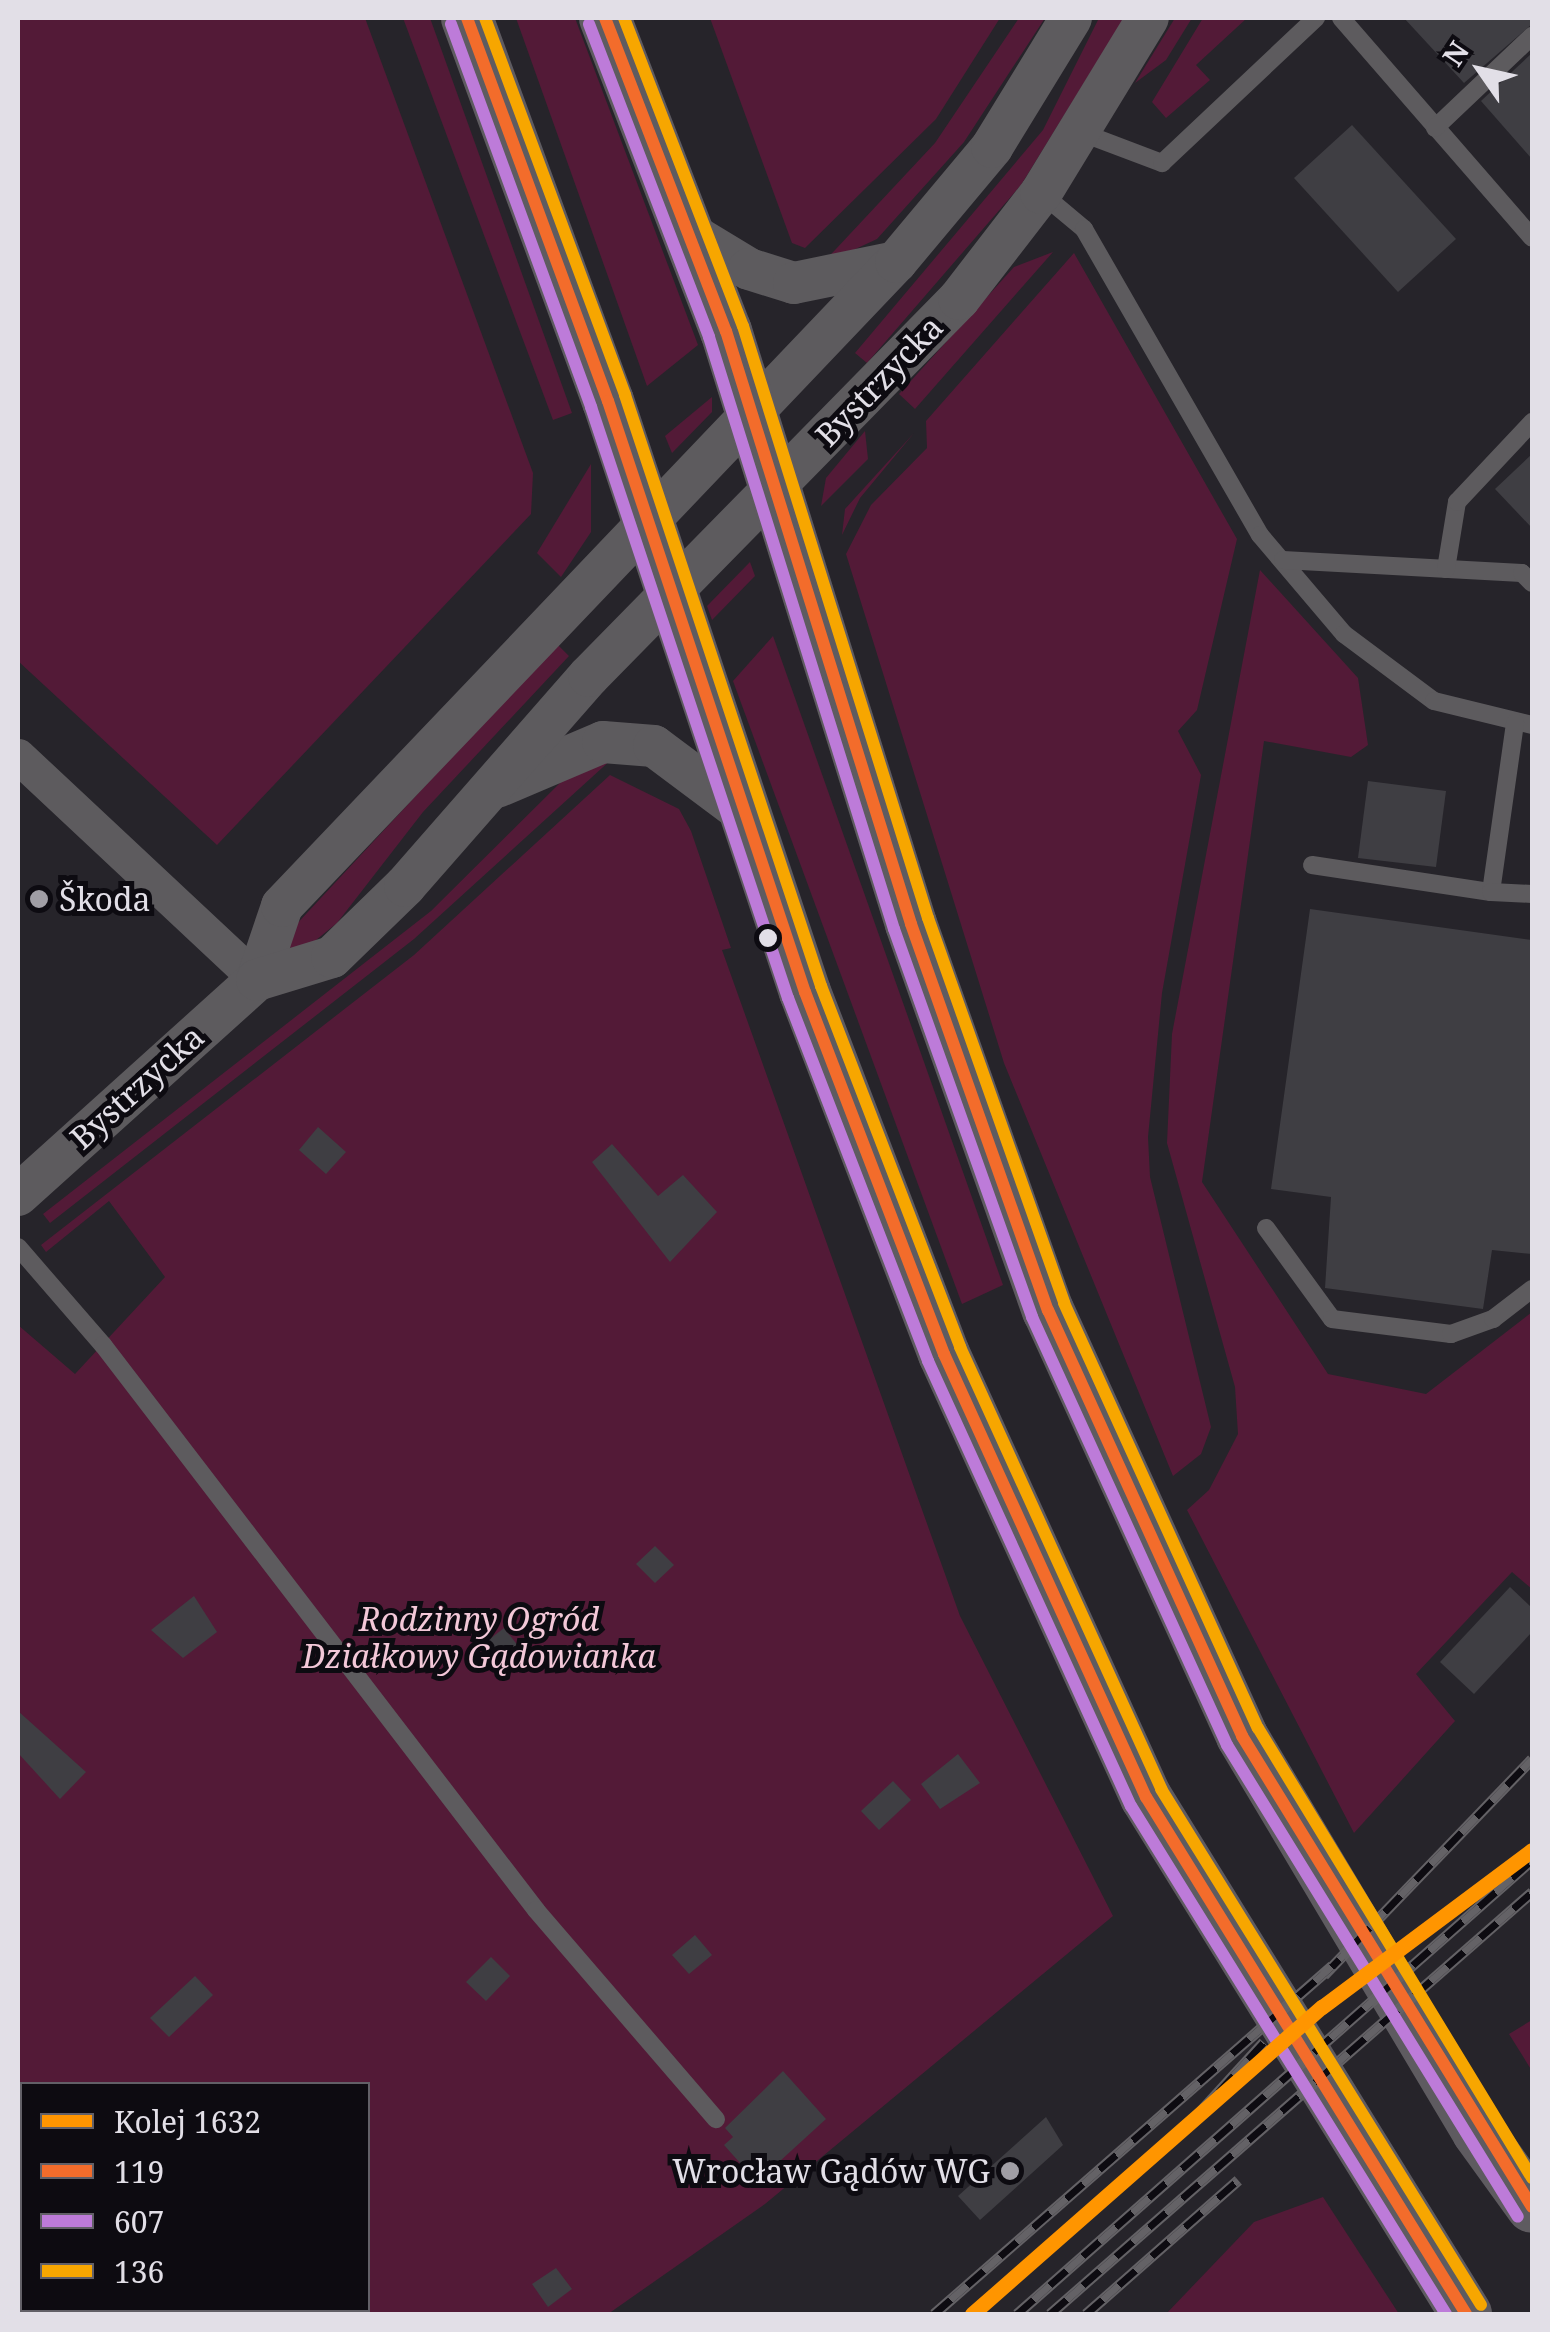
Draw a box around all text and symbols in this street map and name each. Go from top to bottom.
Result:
north arrow [1430,20,1530,120]
text: N [1433,33,1477,73]
street label: Bystrzycka [808,308,950,454]
place label: Škoda [59,880,151,918]
marker: Škoda [28,888,50,910]
unlabelled marker [758,928,778,948]
street label: Bystrzycka [62,1017,212,1157]
park label: Rodzinny Ogród Działkowy Gądowianka [302,1601,656,1676]
legend [20,2082,370,2312]
text: Kolej 1632 [114,2101,261,2142]
text: 119 [114,2151,164,2192]
place label: Wrocław Gądów WG [672,2152,990,2190]
marker: Wrocław Gądów WG [999,2160,1021,2182]
text: 607 [114,2201,164,2242]
text: 136 [114,2251,164,2292]

